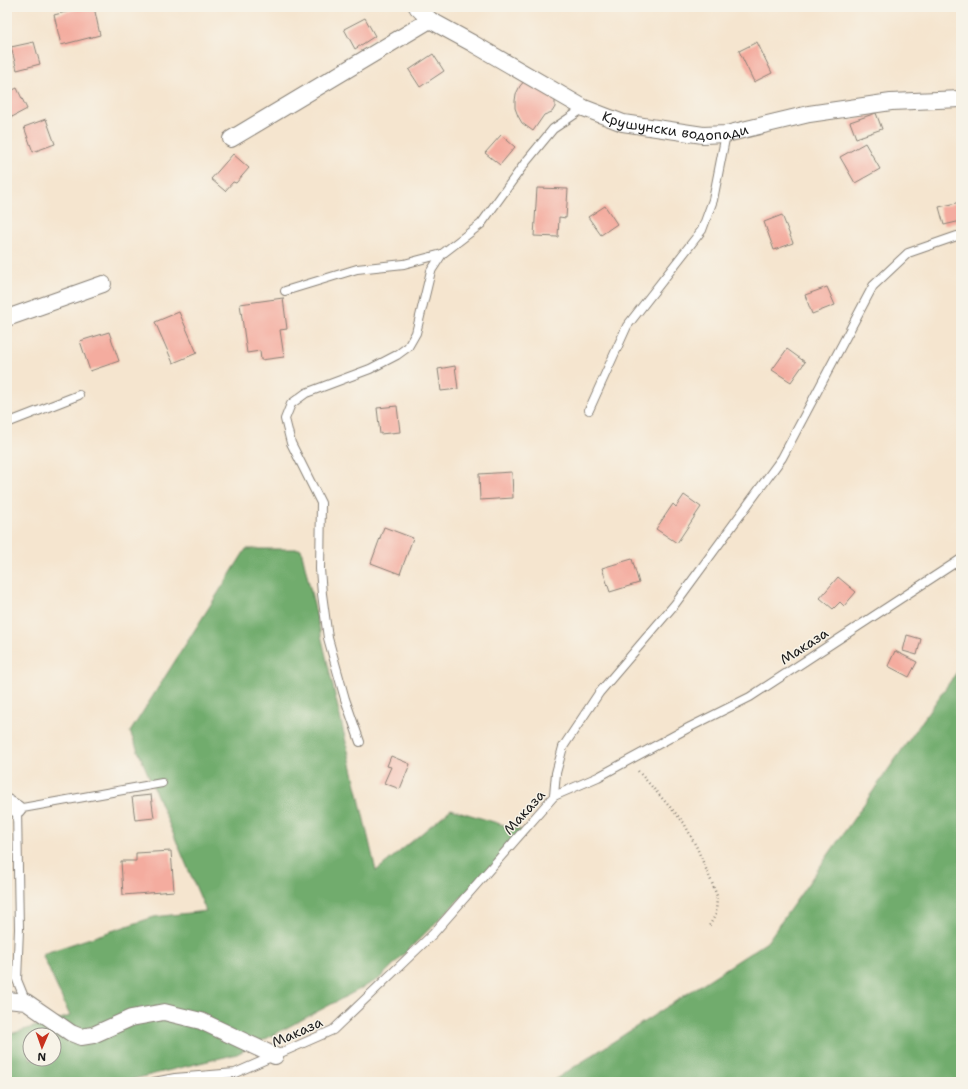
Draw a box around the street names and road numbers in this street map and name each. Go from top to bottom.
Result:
street label: Крушунски водопади [600,107,750,144]
street label: Маказа [776,624,832,668]
street label: Маказа [499,786,549,838]
street label: Маказа [269,1013,326,1051]

